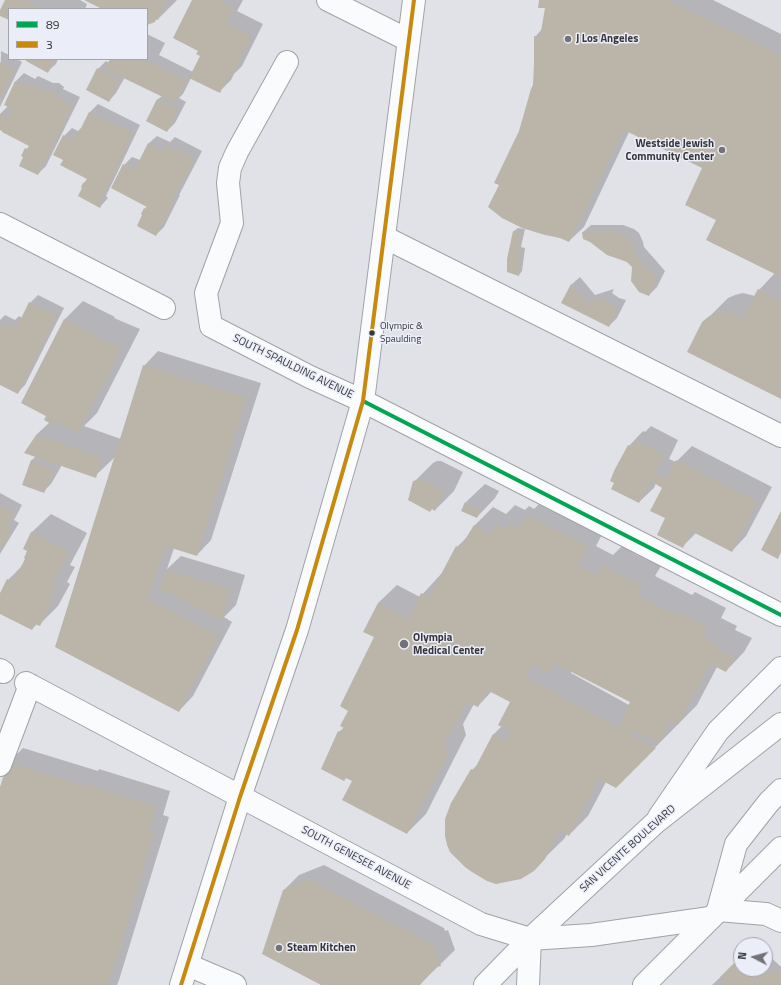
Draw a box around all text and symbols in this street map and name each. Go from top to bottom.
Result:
legend [8,8,148,60]
text: 89 [46,15,59,34]
place label: J Los Angeles [576,32,638,46]
marker: J Los Angeles [563,34,573,44]
text: 3 [46,35,53,54]
place label: Westside Jewish Community Center [626,137,714,163]
marker: Westside Jewish Community Center [717,145,727,155]
place label: Olympic & Spaulding [380,321,423,344]
marker: Olympic & Spaulding [367,328,377,338]
street label: SOUTH SPAULDING AVENUE [230,332,356,402]
place label: Olympia Medical Center [413,631,484,657]
marker: Olympia Medical Center [398,638,410,650]
street label: SAN VICENTE BOULEVARD [577,803,679,895]
street label: SOUTH GENESEE AVENUE [299,823,413,893]
north arrow [733,937,773,977]
place label: Steam Kitchen [287,941,356,955]
marker: Steam Kitchen [274,943,284,953]
text: N [734,951,750,960]

